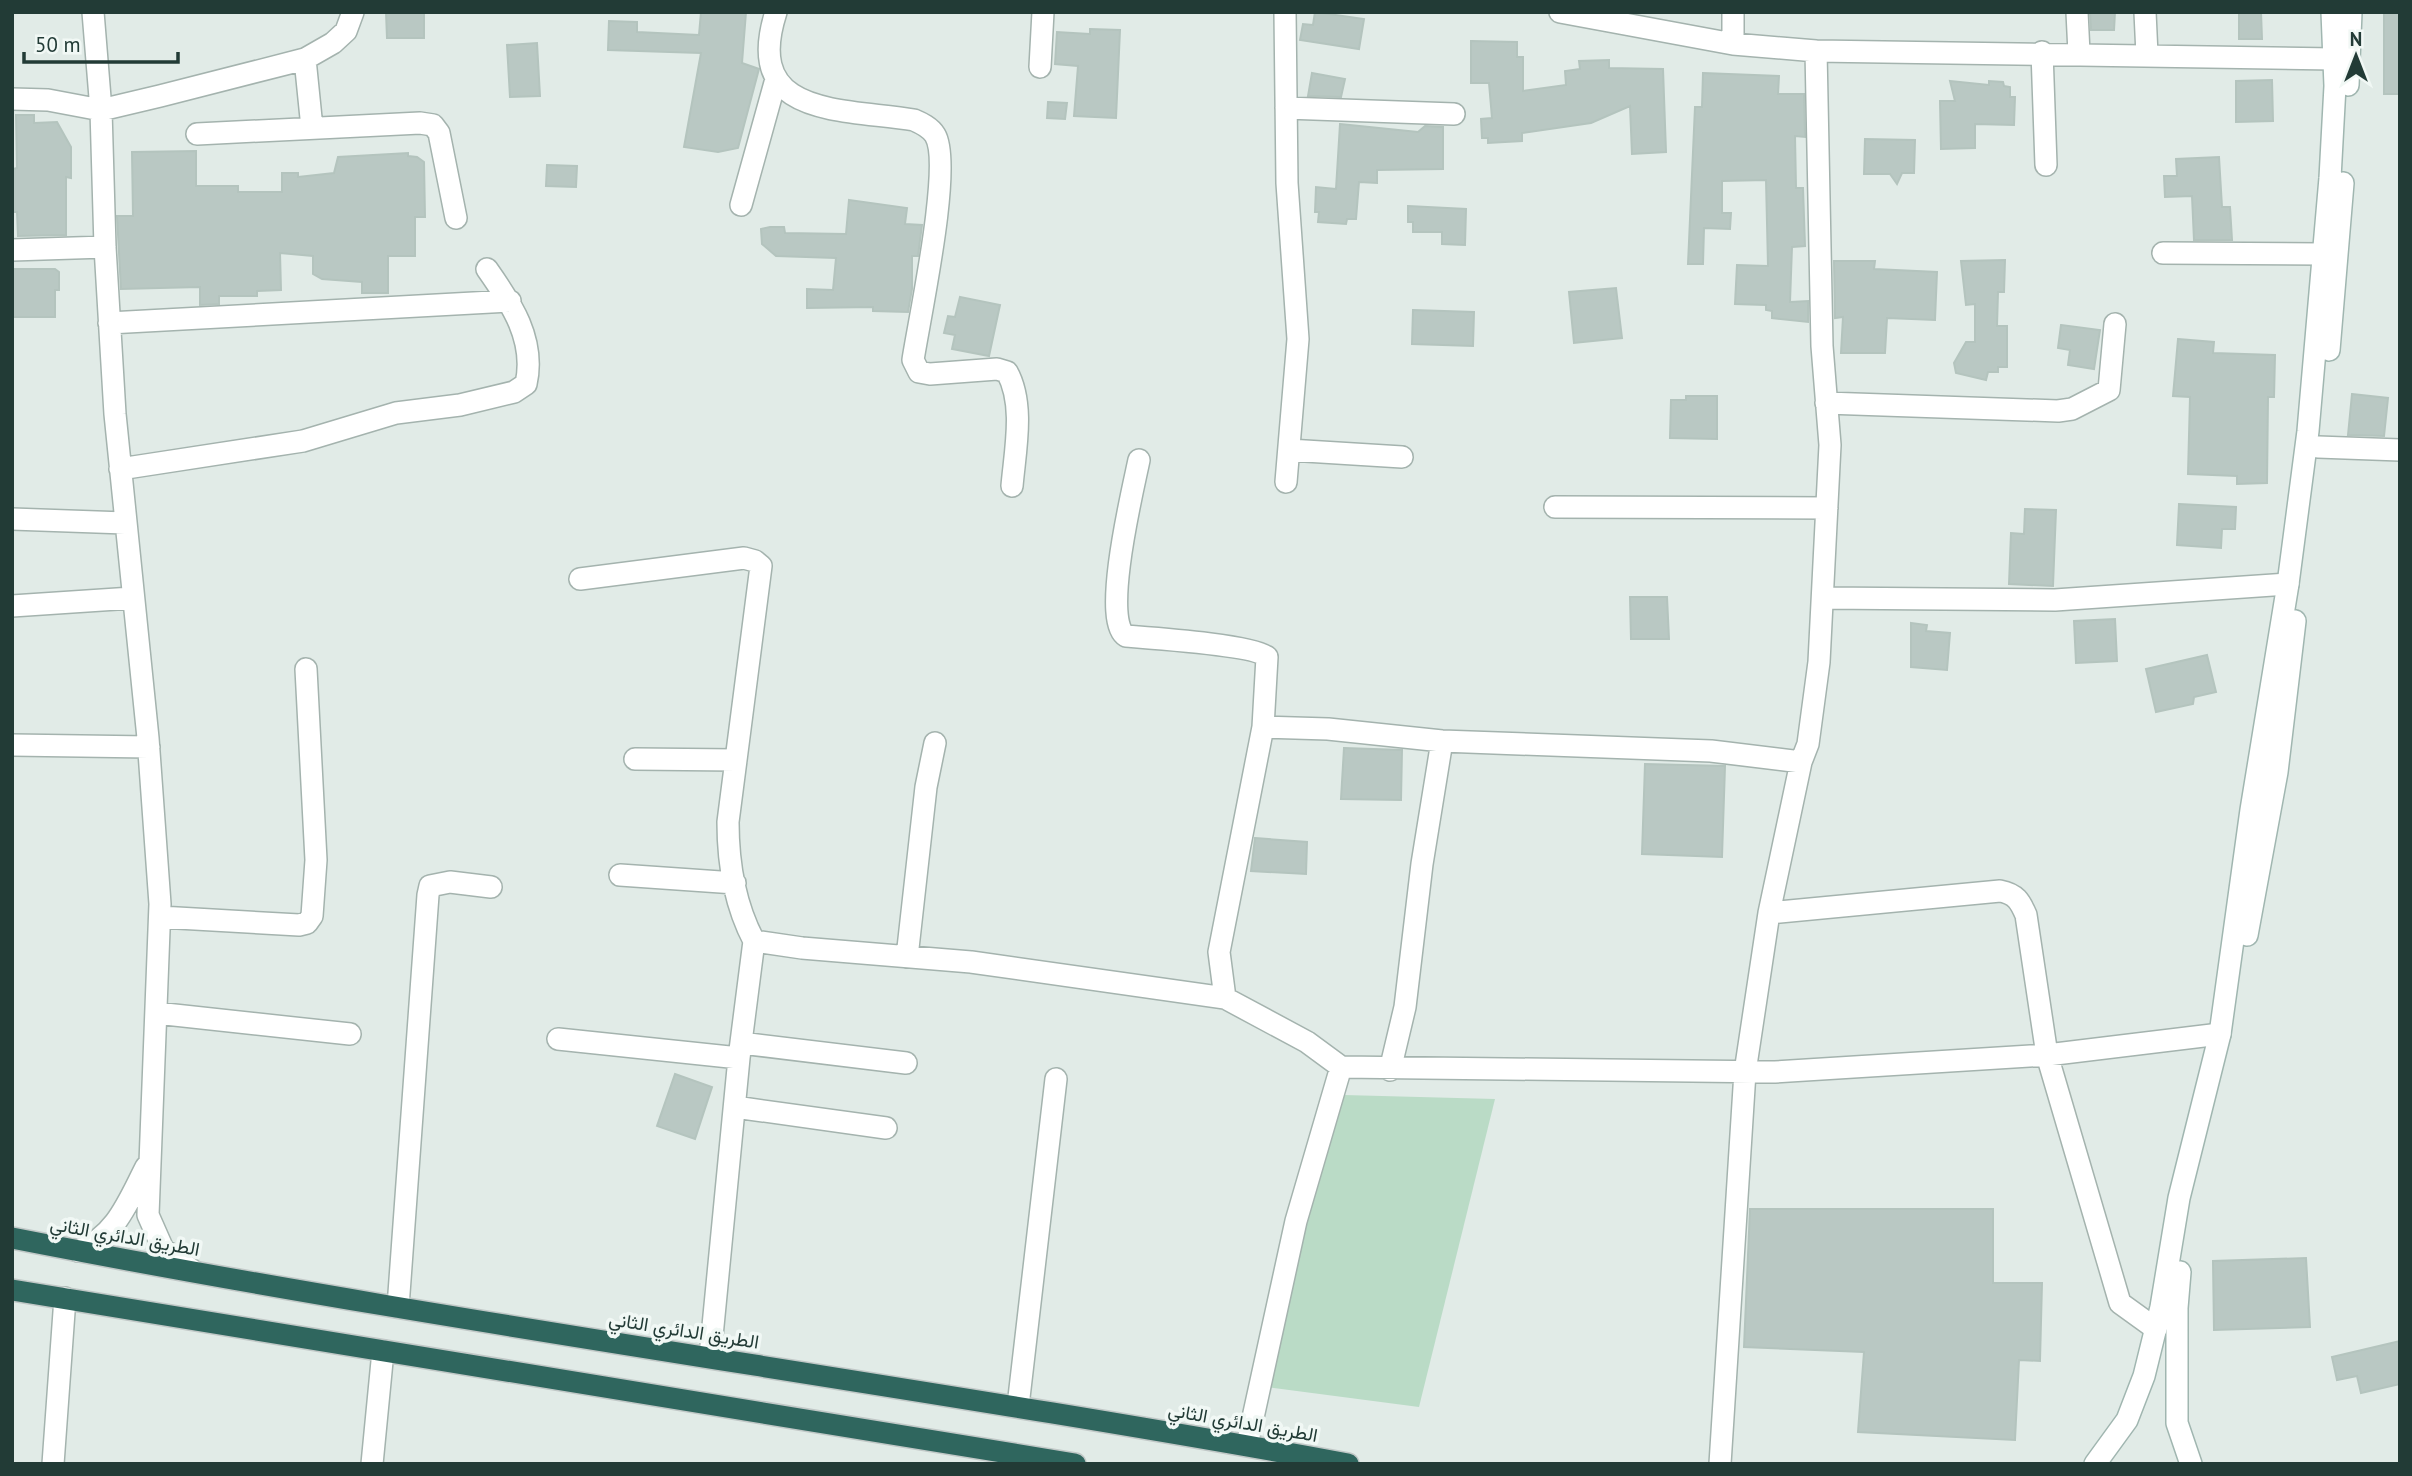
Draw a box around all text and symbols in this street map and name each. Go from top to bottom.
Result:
scale bar [24,21,178,65]
north arrow [2321,21,2391,91]
text: N [2350,27,2362,51]
text: 50 m [35,31,81,58]
street label: الطريق الدائري الثاني [48,1211,202,1265]
street label: الطريق الدائري الثاني [607,1306,761,1358]
street label: الطريق الدائري الثاني [1166,1397,1320,1451]

